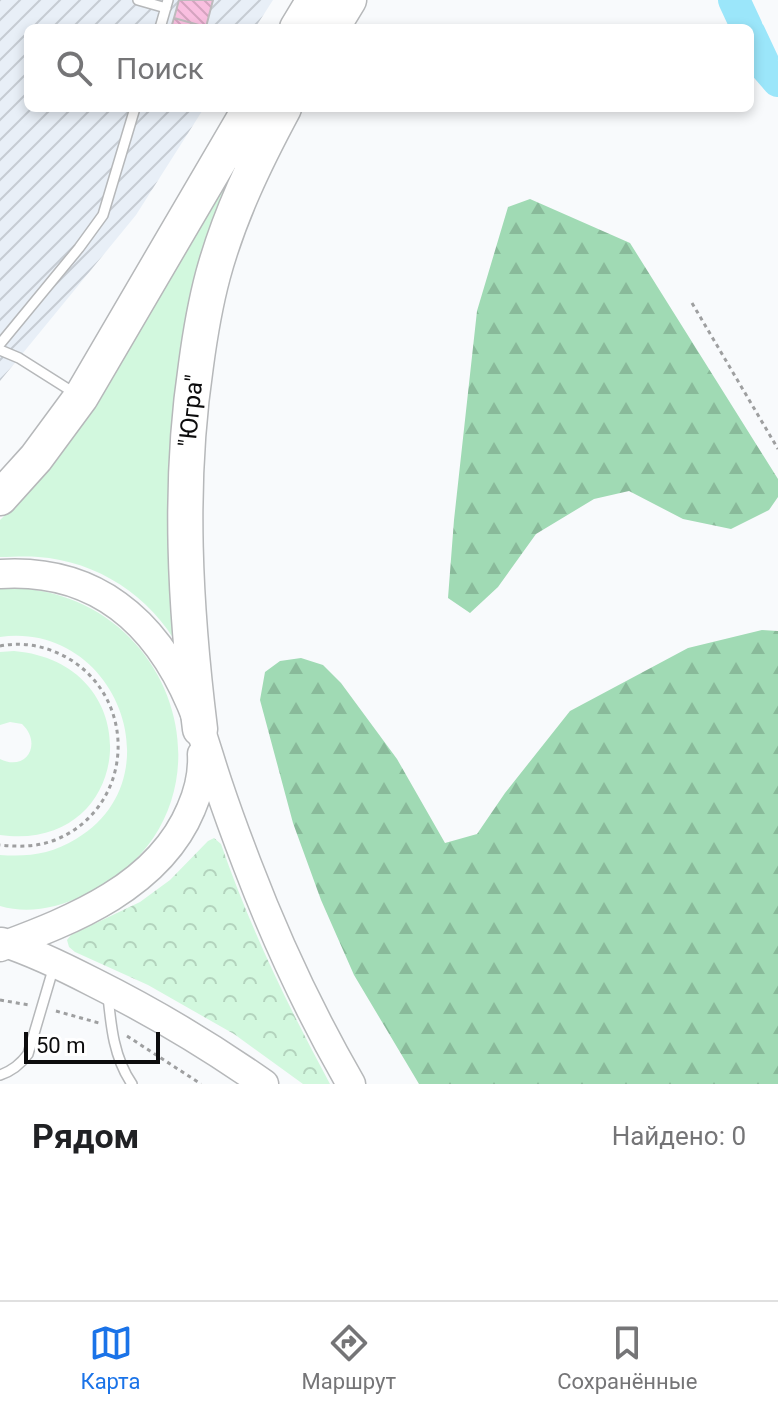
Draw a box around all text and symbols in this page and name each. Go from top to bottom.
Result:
search box [24,24,754,112]
icon: search [52,46,96,90]
text: Поиск [116,51,204,86]
street label: "Югра" [173,373,209,449]
scale bar [24,1028,160,1064]
text: 50 m [36,1033,85,1058]
text: Рядом [32,1116,139,1156]
text: Найдено: 0 [612,1121,746,1151]
tab: Карта [81,1321,141,1394]
tab: Маршрут [302,1321,396,1394]
tab: Сохранённые [557,1321,697,1394]

